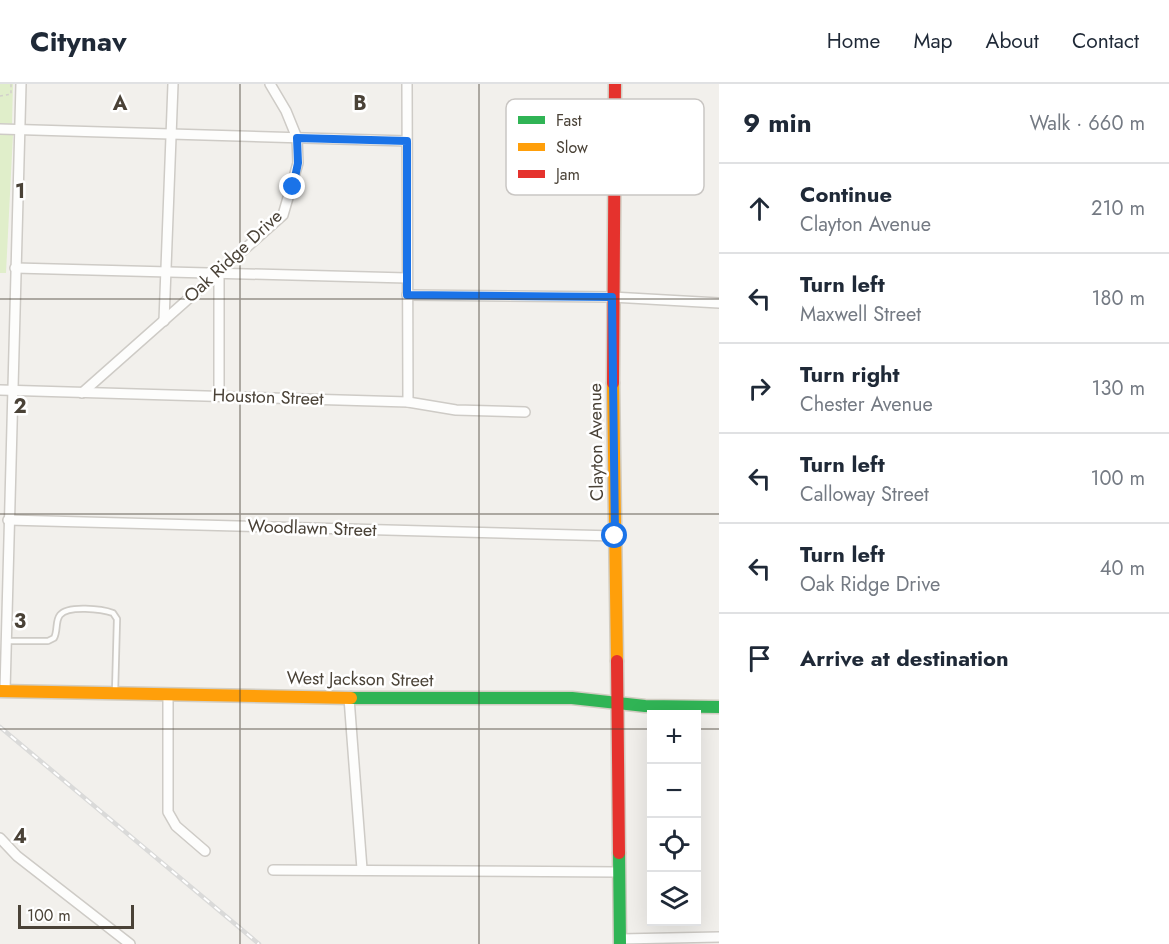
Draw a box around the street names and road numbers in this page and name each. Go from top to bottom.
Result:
street label: Oak Ridge Drive [178,203,288,309]
street label: Houston Street [212,382,325,412]
street label: Clayton Avenue [582,383,610,501]
street label: Woodlawn Street [247,513,378,543]
street label: West Jackson Street [286,665,434,693]

